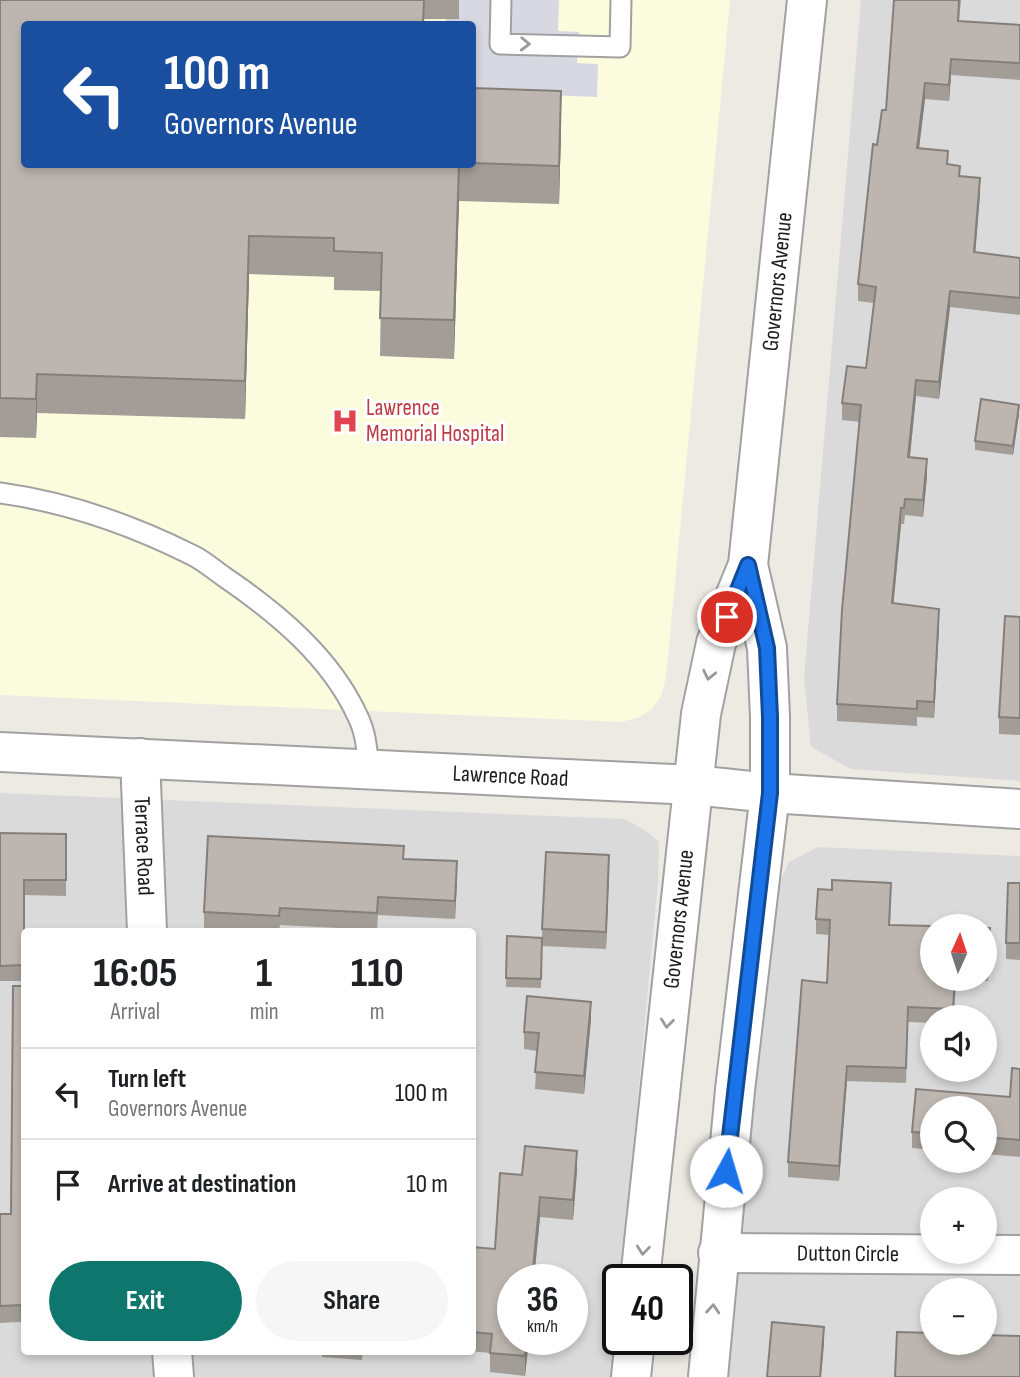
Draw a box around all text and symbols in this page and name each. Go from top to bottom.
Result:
one-way arrow [520,37,531,52]
text: 100 m [164,45,270,104]
icon: left [49,49,140,140]
text: Governors Avenue [164,105,358,144]
street label: Governors Avenue [756,211,799,352]
place label: Lawrence Memorial Hospital [366,394,504,448]
hospital icon: Lawrence Memorial Hospital [330,406,360,436]
pin [697,587,757,647]
icon: arrive [708,598,746,636]
one-way arrow [703,669,718,681]
street label: Lawrence Road [452,760,569,793]
street label: Terrace Road [128,796,160,896]
street label: Governors Avenue [657,848,700,990]
north arrow [920,914,998,990]
map controls [920,914,997,1355]
text: 16:05 [93,948,177,999]
text: 1 [256,948,272,999]
text: 110 [351,948,404,999]
text: Arrival [111,998,160,1026]
text: min [250,998,279,1026]
text: m [370,998,385,1026]
button: sound [920,1005,997,1082]
one-way arrow [660,1018,675,1029]
text: Turn left [108,1064,186,1095]
icon: left [49,1075,87,1113]
text: 100 m [395,1078,448,1109]
text: Governors Avenue [108,1095,247,1123]
button: search [920,1096,997,1173]
position arrow [689,1134,763,1208]
icon: arrive [49,1166,87,1204]
text: Arrive at destination [108,1169,296,1200]
text: 10 m [406,1169,448,1200]
button: + [920,1187,997,1264]
street label: Dutton Circle [797,1240,899,1268]
one-way arrow [636,1244,651,1255]
button: Exit [49,1261,242,1341]
button: Share [256,1261,448,1341]
speed limit sign: 40 [602,1264,693,1355]
button: − [920,1278,997,1355]
text: 36 [526,1279,559,1322]
one-way arrow [705,1303,720,1314]
text: km/h [527,1316,558,1337]

